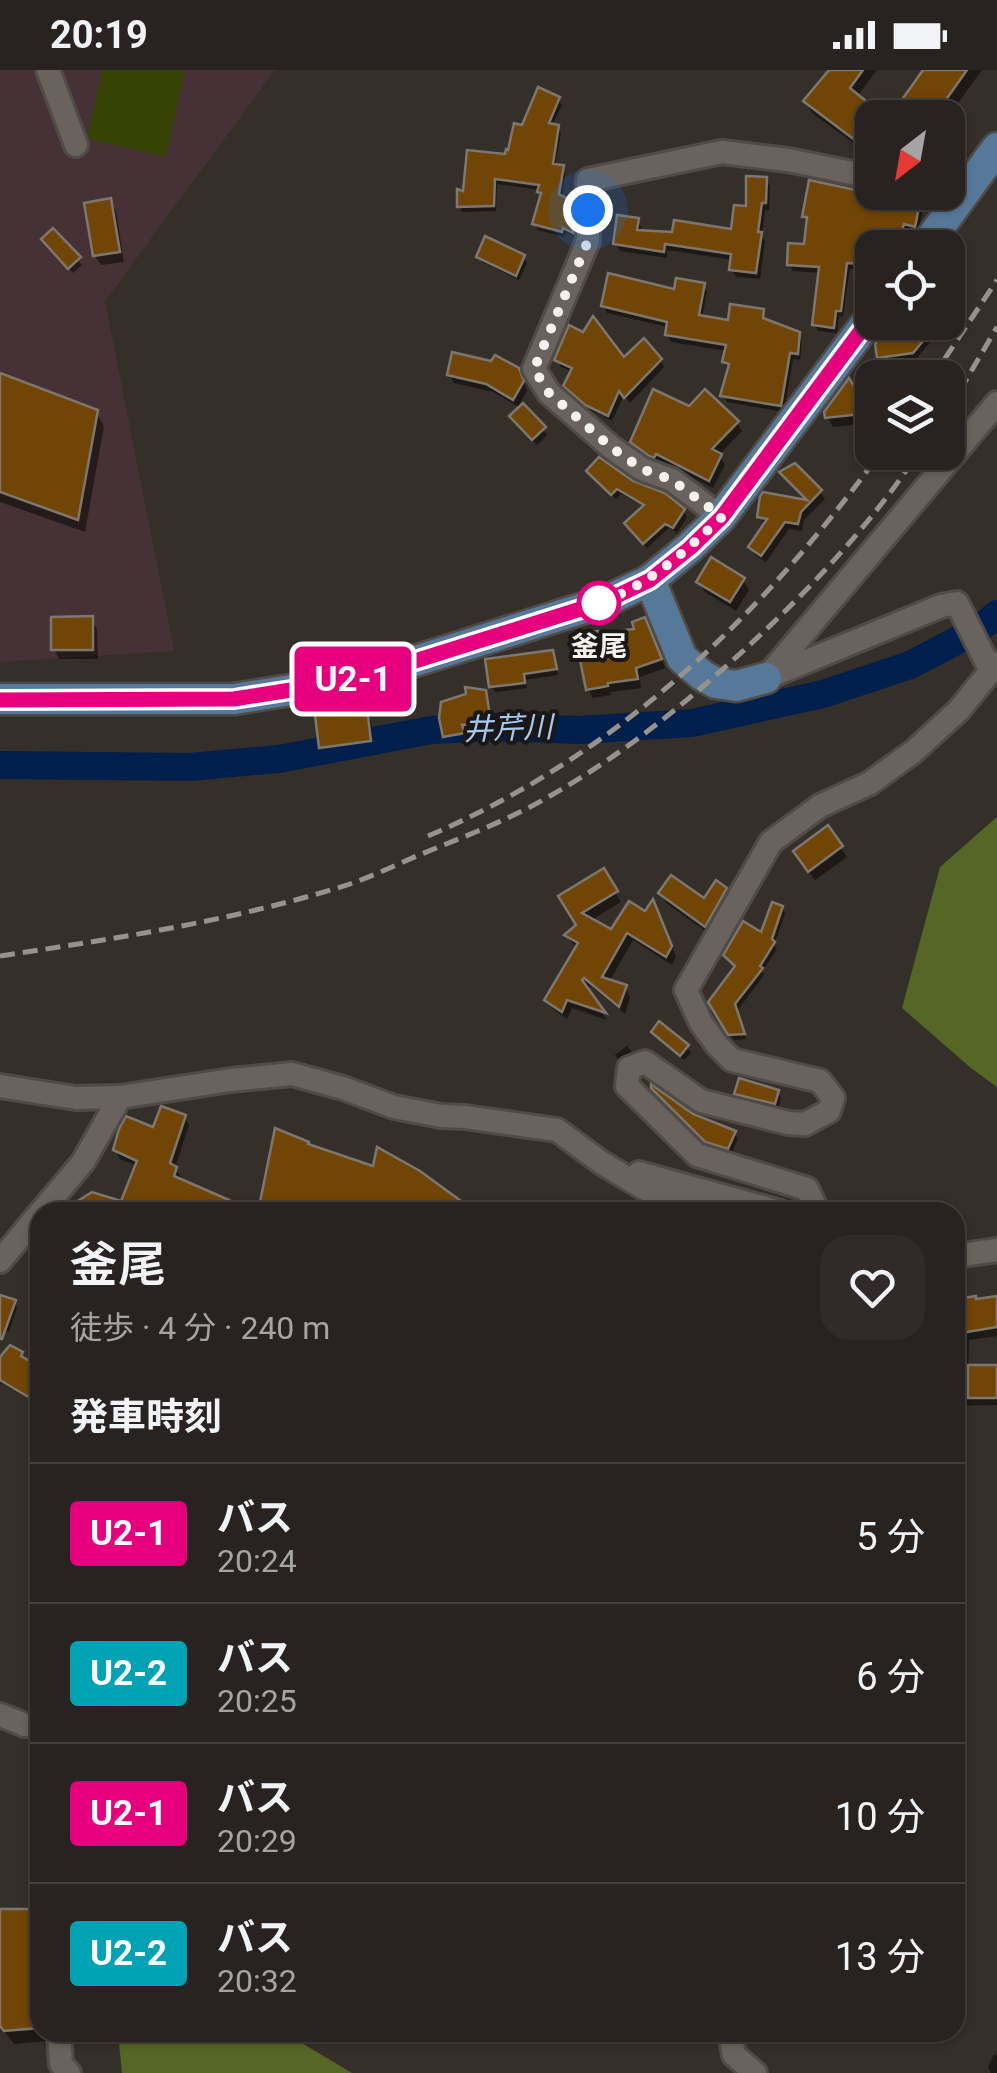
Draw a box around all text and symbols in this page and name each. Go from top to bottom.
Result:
text: 20:19 [50,13,148,57]
north arrow [855,100,965,210]
map controls [855,100,965,470]
your location [563,185,613,235]
button: locate [855,230,965,340]
button: layers [855,360,965,470]
marker: 釜尾 [578,582,620,624]
place label: 釜尾 [571,630,627,663]
line badge: U2-1 [283,646,423,712]
text: U2-1 [314,659,392,700]
water label: 井芹川 [462,709,557,747]
button: heart [820,1235,925,1340]
text: 釜尾 [70,1236,166,1293]
text: 徒歩 · 4 分 · 240 m [70,1309,330,1347]
text: 発車時刻 [70,1395,222,1439]
text: バス [217,1496,293,1540]
text: U2-1 [90,1513,167,1554]
text: 5 分 [856,1515,925,1559]
text: 20:24 [217,1542,297,1580]
text: バス [217,1636,293,1680]
text: U2-2 [90,1653,167,1694]
text: 6 分 [856,1655,925,1699]
text: 20:25 [217,1682,297,1720]
text: バス [217,1776,293,1820]
text: U2-1 [90,1793,167,1834]
text: 10 分 [835,1795,925,1839]
text: 20:29 [217,1822,297,1860]
text: バス [217,1916,293,1960]
text: U2-2 [90,1933,167,1974]
text: 13 分 [835,1935,925,1979]
text: 20:32 [217,1962,297,2000]

